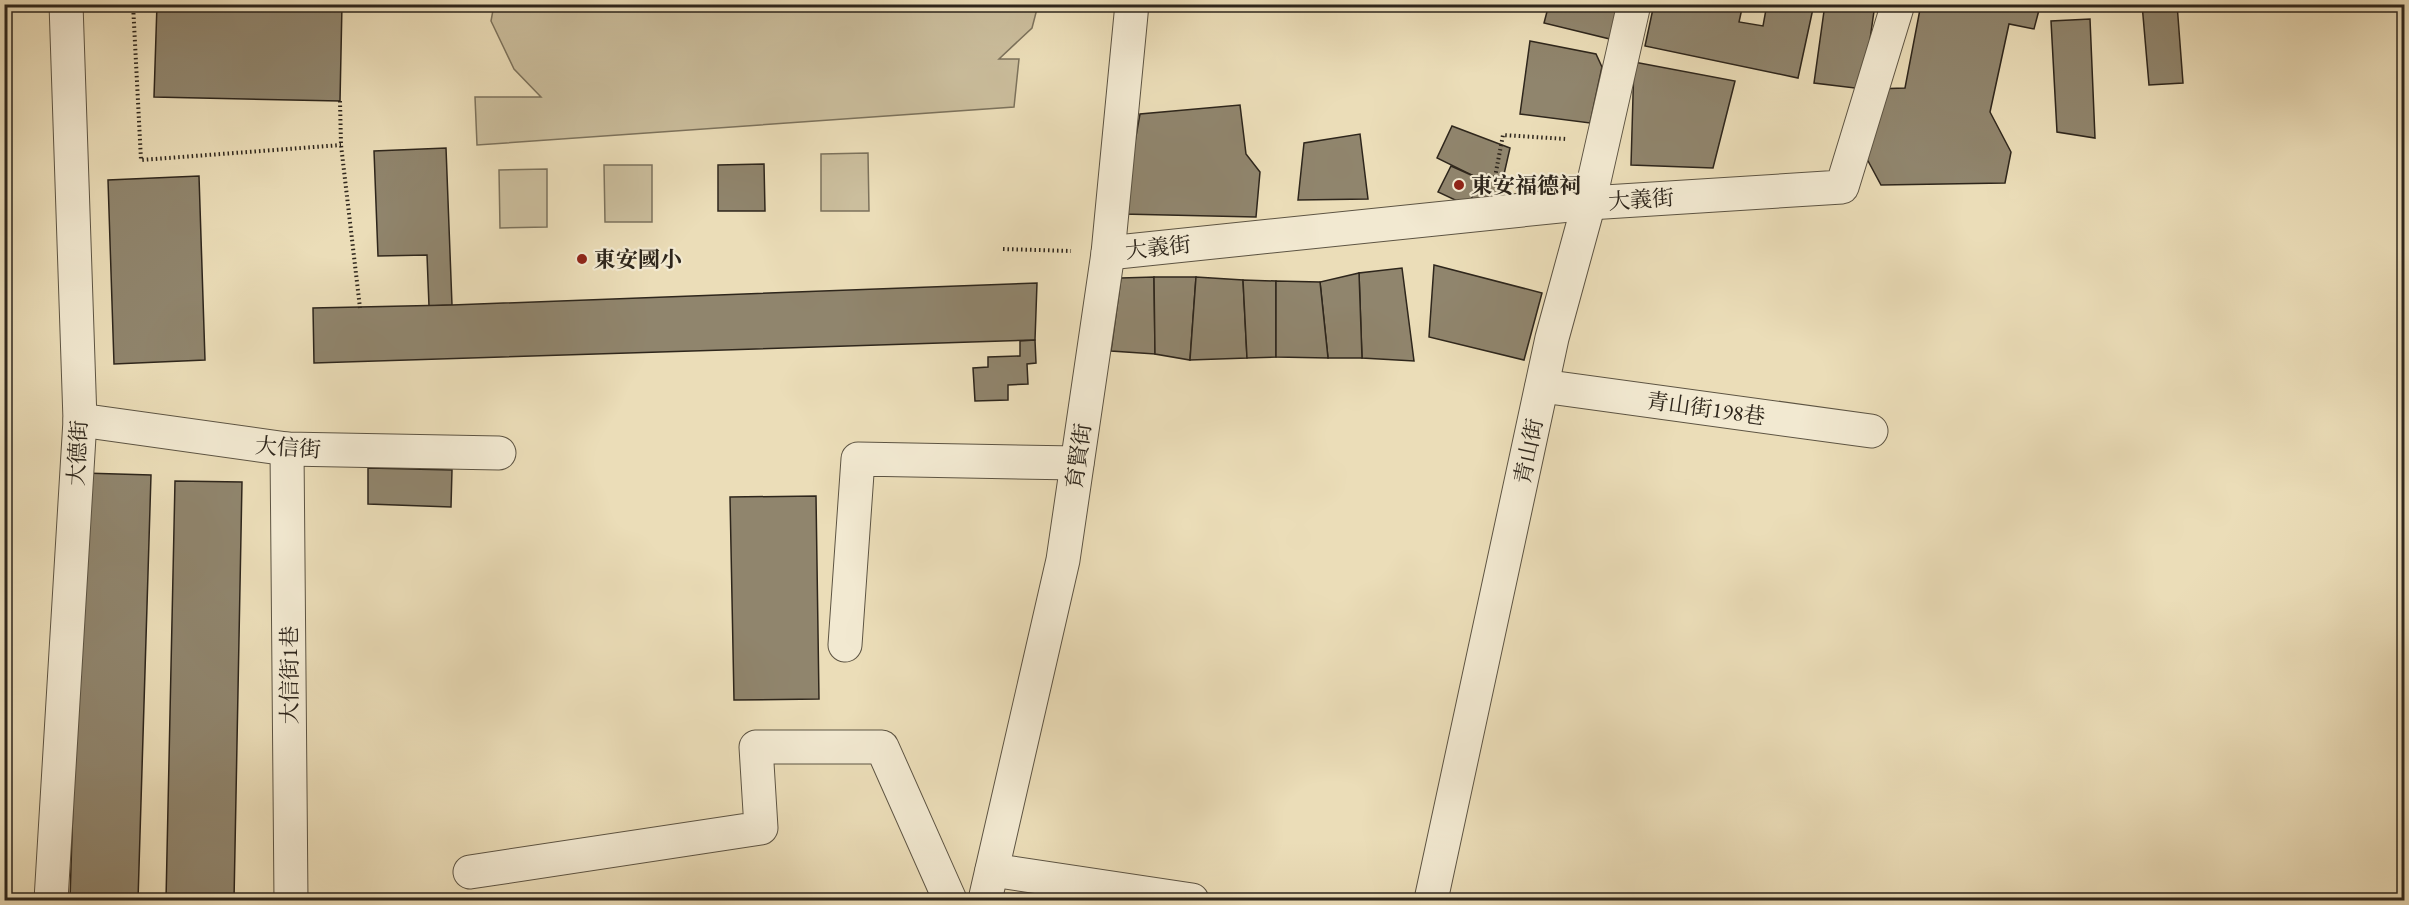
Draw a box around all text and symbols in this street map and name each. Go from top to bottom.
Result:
place label: 東安福德祠 [1471,171,1581,200]
marker: 東安福德祠 [1452,178,1466,192]
street label: 大義街 [1607,183,1675,216]
street label: 大義街 [1124,230,1192,265]
place label: 東安國小 [594,245,682,274]
marker: 東安國小 [575,252,589,266]
street label: 青山街198巷 [1645,386,1767,431]
street label: 青山街 [1507,416,1550,486]
street label: 大德街 [61,419,94,487]
street label: 育賢街 [1060,421,1097,491]
street label: 大信街 [254,431,322,464]
street label: 大信街1巷 [275,626,304,724]

